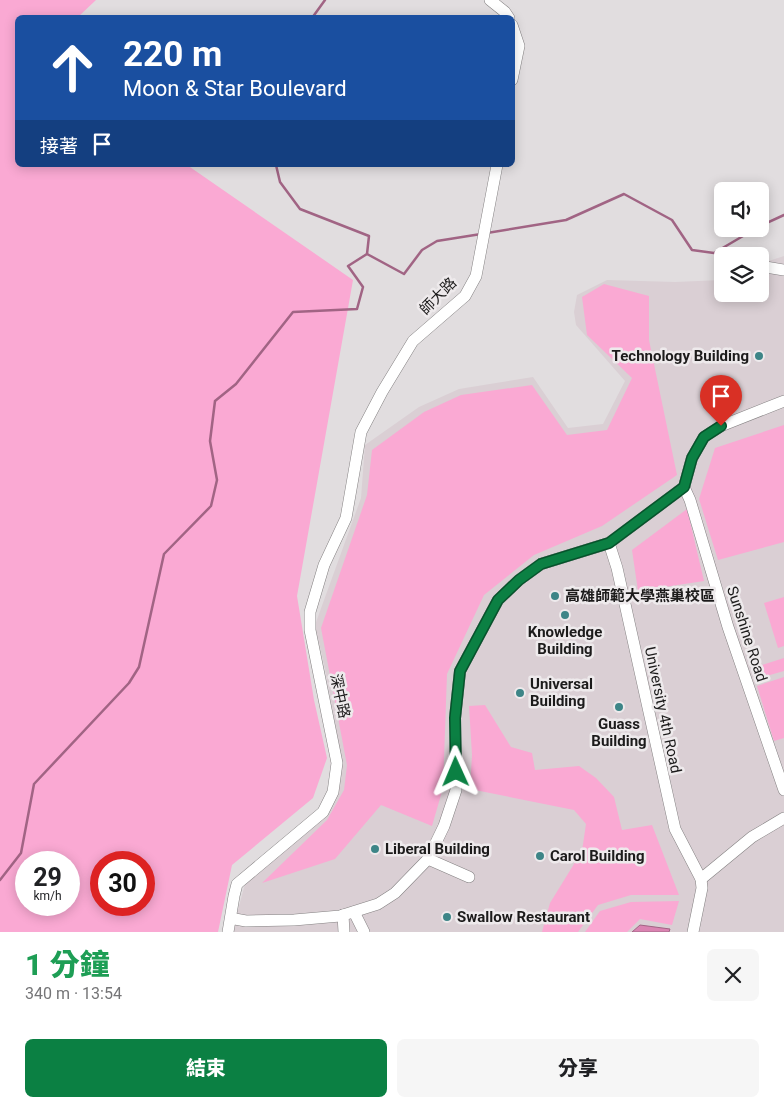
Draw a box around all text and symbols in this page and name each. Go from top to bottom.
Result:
text: 220 m [123,34,222,75]
icon: ahead [40,35,105,100]
text: Moon & Star Boulevard [123,76,347,101]
icon: arrive [88,130,116,158]
text: 接著 [40,135,78,158]
map controls [714,182,769,302]
button: sound [714,182,769,237]
button: layers [714,247,769,302]
street label: 師大路 [416,274,460,318]
place label: Technology Building [612,347,749,365]
marker: Technology Building [753,350,765,362]
pin [700,375,742,426]
icon: arrive [707,382,735,410]
street label: Sunshine Road [723,584,771,684]
place label: 高雄師範大學燕巢校區 [565,587,715,605]
marker: 高雄師範大學燕巢校區 [549,590,561,602]
marker: Knowledge Building [559,609,571,621]
place label: Knowledge Building [528,623,602,658]
street label: University 4th Road [641,645,685,775]
street label: 深中路 [327,672,353,720]
place label: Universal Building [530,675,593,710]
marker: Universal Building [514,687,526,699]
marker: Guass Building [613,701,625,713]
place label: Guass Building [591,715,647,750]
position arrow [429,745,481,797]
place label: Liberal Building [385,840,490,858]
marker: Liberal Building [369,843,381,855]
place label: Carol Building [550,847,645,865]
marker: Carol Building [534,850,546,862]
speed limit sign: 30 [90,851,155,916]
text: 29 [33,863,62,892]
text: km/h [33,889,62,903]
place label: Swallow Restaurant [457,908,590,926]
marker: Swallow Restaurant [441,911,453,923]
text: 1 分鐘 [25,947,110,982]
button: close [707,949,759,1001]
text: 340 m · 13:54 [25,984,122,1003]
button: 結束 [25,1039,387,1097]
button: 分享 [397,1039,759,1097]

